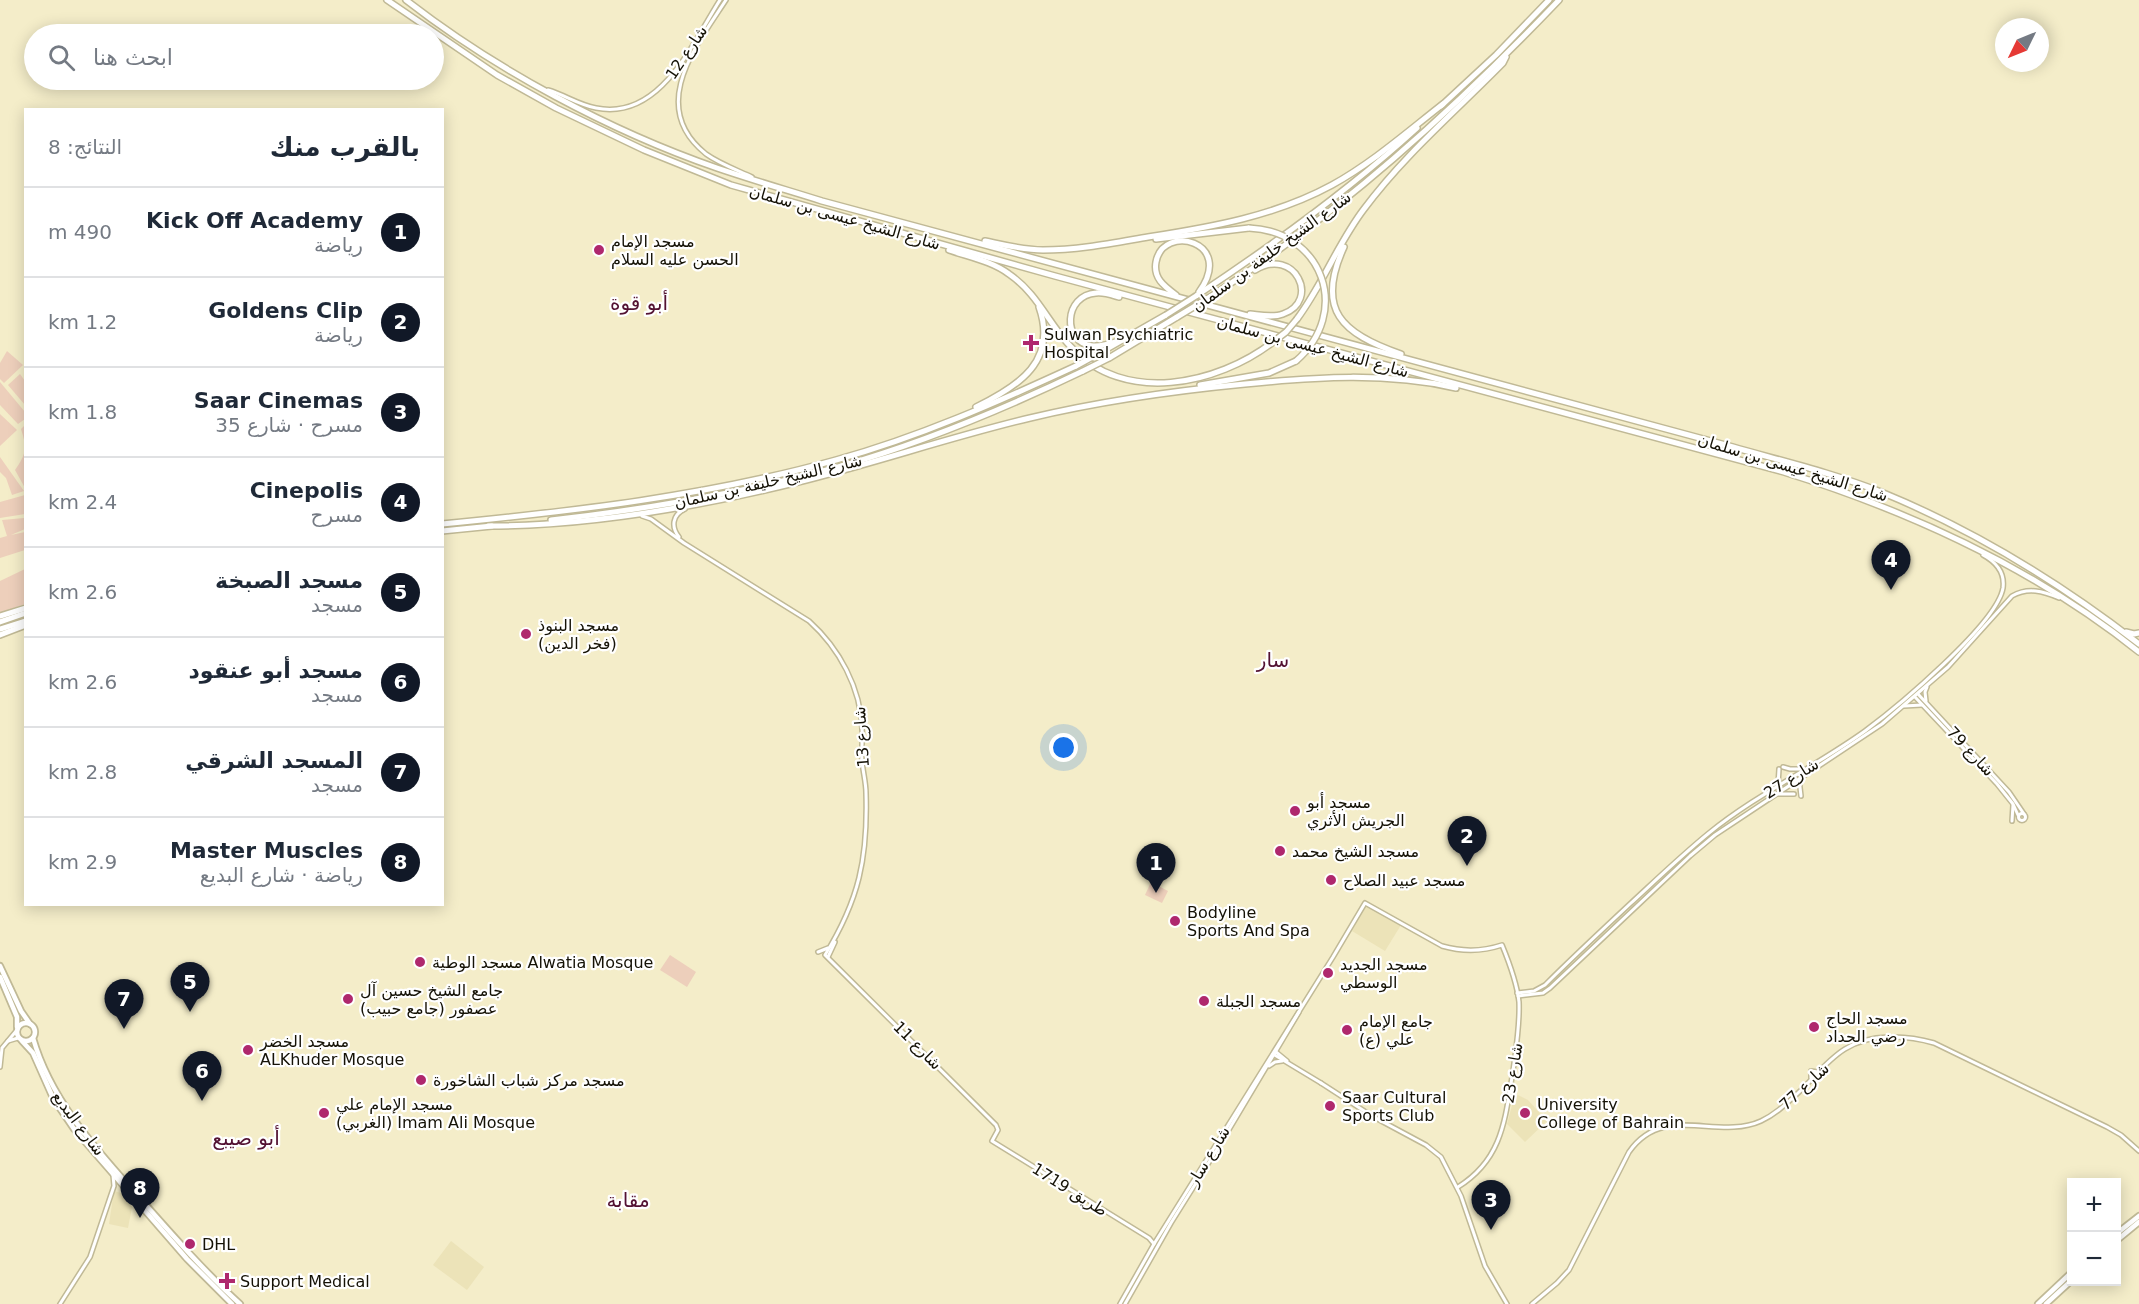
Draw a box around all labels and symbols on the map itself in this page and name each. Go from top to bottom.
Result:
north arrow [1995,18,2049,72]
street label: شارع 12 [661,22,712,83]
street label: شارع الشيخ عيسى بن سلمان [747,181,943,255]
street label: شارع الشيخ خليفة بن سلمان [1188,187,1355,316]
place label: مسجد الإمام الحسن عليه السلام [611,232,739,270]
marker: مسجد الإمام الحسن عليه السلام [592,243,606,257]
district label: أبو قوة [610,290,668,315]
street label: شارع الشيخ عيسى بن سلمان [1215,312,1411,382]
place label: Sulwan Psychiatric Hospital [1044,325,1193,362]
marker: Sulwan Psychiatric Hospital [1022,334,1040,352]
street label: شارع الشيخ عيسى بن سلمان [1695,429,1890,506]
street label: شارع الشيخ خليفة بن سلمان [672,451,864,513]
pin: 4 [1872,540,1910,590]
place label: مسجد البنوذ (فخر الدين) [538,616,619,654]
marker: مسجد البنوذ (فخر الدين) [519,627,533,641]
district label: سار [1256,648,1289,672]
street label: شارع 13 [850,706,874,768]
street label: شارع 79 [1942,723,1998,781]
your location [1049,733,1078,762]
street label: شارع 27 [1760,754,1823,803]
place label: مسجد أبو الجريش الأثري [1306,792,1405,831]
marker: مسجد أبو الجريش الأثري [1288,804,1302,818]
pin: 2 [1448,816,1486,866]
place label: مسجد الشيخ محمد [1292,842,1419,862]
pin: 1 [1136,844,1176,893]
marker: مسجد الشيخ محمد [1273,844,1287,858]
place label: مسجد عبيد الصلاح [1343,871,1465,891]
marker: مسجد عبيد الصلاح [1324,873,1338,887]
place label: Bodyline Sports And Spa [1187,903,1310,940]
marker: Bodyline Sports And Spa [1168,914,1182,928]
place label: مسجد الوطية Alwatia Mosque [432,953,653,973]
marker: مسجد الوطية Alwatia Mosque [413,955,427,969]
place label: مسجد الجديد الوسطي [1340,955,1428,993]
pin: 5 [170,962,210,1012]
marker: مسجد الجديد الوسطي [1321,966,1335,980]
pin: 7 [104,980,144,1029]
place label: جامع الشيخ حسين آل عصفور (جامع حبيب) [360,981,503,1019]
marker: جامع الشيخ حسين آل عصفور (جامع حبيب) [341,992,355,1006]
place label: مسجد الجبلة [1216,992,1301,1011]
marker: مسجد الجبلة [1197,994,1211,1008]
place label: مسجد الحاج رضي الحداد [1826,1009,1908,1047]
place label: جامع الإمام علي (ع) [1359,1012,1433,1050]
street label: شارع 11 [889,1017,946,1074]
marker: مسجد الحاج رضي الحداد [1807,1020,1821,1034]
marker: جامع الإمام علي (ع) [1340,1023,1354,1037]
place label: مسجد الخضر ALKhuder Mosque [259,1032,404,1069]
street label: شارع 23 [1498,1041,1528,1105]
marker: مسجد الخضر ALKhuder Mosque [241,1043,255,1057]
pin: 6 [182,1052,222,1101]
street label: شارع 77 [1776,1059,1834,1115]
place label: مسجد مركز شباب الشاخورة [433,1071,625,1091]
marker: مسجد مركز شباب الشاخورة [414,1073,428,1087]
street label: شارع البديع [47,1087,109,1160]
place label: Saar Cultural Sports Club [1342,1088,1446,1125]
place label: مسجد الإمام علي (الغربي) Imam Ali Mosque [336,1095,535,1133]
place label: University College of Bahrain [1537,1095,1684,1132]
marker: Saar Cultural Sports Club [1323,1099,1337,1113]
marker: مسجد الإمام علي (الغربي) Imam Ali Mosque [317,1106,331,1120]
marker: University College of Bahrain [1518,1106,1532,1120]
street label: شارع سار [1183,1123,1235,1191]
district label: أبو صيبع [212,1125,280,1150]
street label: طريق 1719 [1028,1159,1111,1221]
pin: 8 [120,1168,160,1218]
pin: 3 [1472,1180,1510,1230]
district label: مقابة [606,1188,650,1212]
place label: DHL [202,1235,235,1254]
marker: DHL [183,1237,197,1251]
marker: Support Medical [218,1272,236,1290]
place label: Support Medical [240,1272,370,1291]

